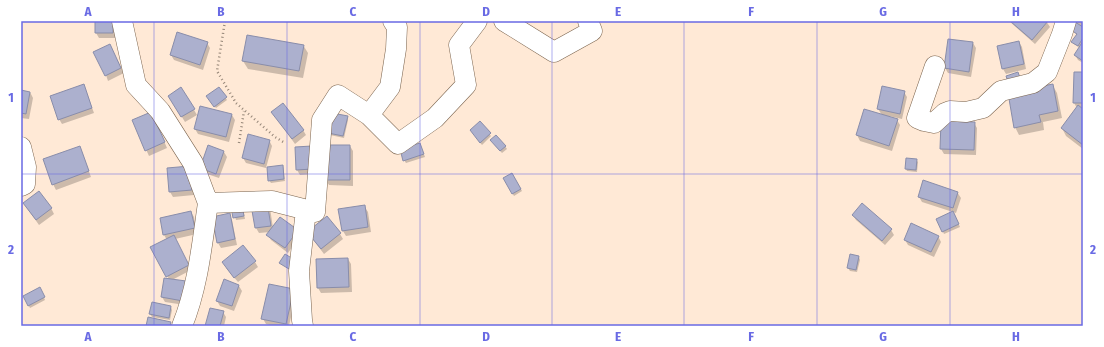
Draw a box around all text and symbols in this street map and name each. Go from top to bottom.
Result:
text: A [83,4,92,19]
text: B [217,4,225,19]
text: C [350,4,357,19]
text: D [482,4,490,19]
text: E [615,4,621,19]
text: F [748,4,754,19]
text: G [879,4,887,19]
text: H [1012,4,1020,19]
text: 1 [8,90,14,105]
text: 1 [1090,90,1096,105]
text: 2 [7,242,14,257]
text: 2 [1089,242,1096,257]
text: A [83,329,92,344]
text: B [217,329,225,344]
text: C [350,329,357,344]
text: D [482,329,490,344]
text: E [615,329,621,344]
text: F [748,329,754,344]
text: G [879,329,887,344]
text: H [1012,329,1020,344]

